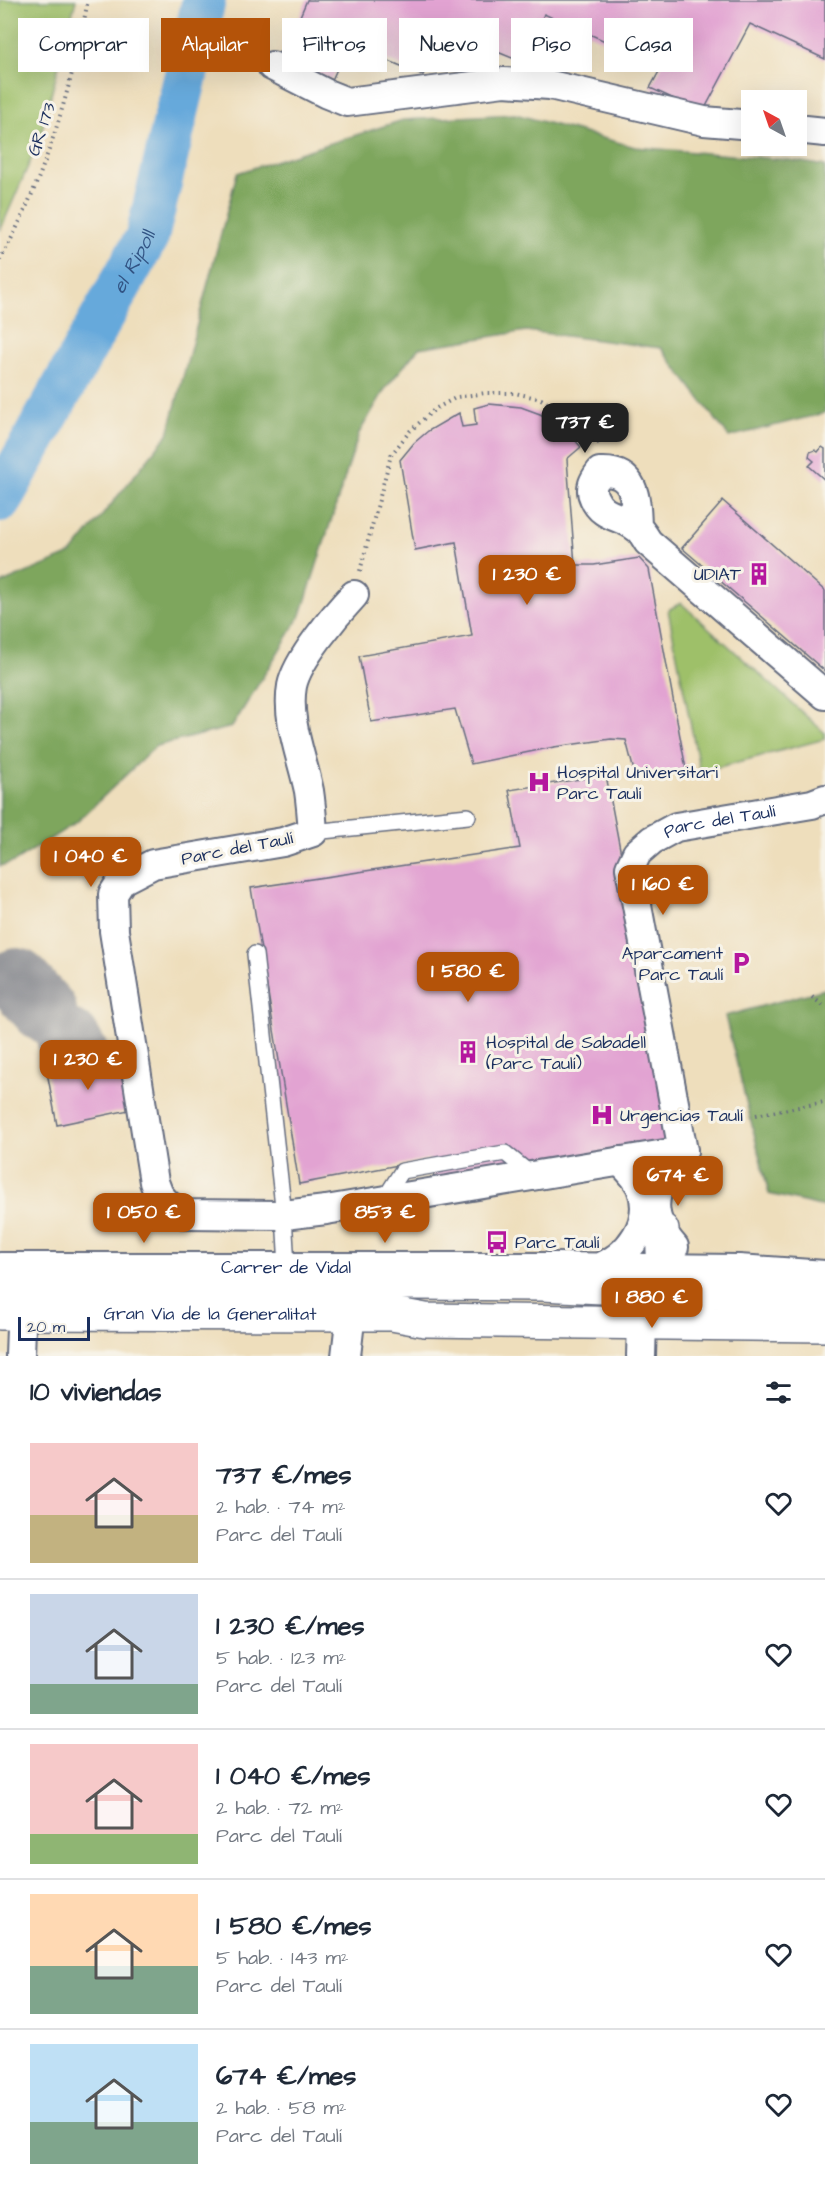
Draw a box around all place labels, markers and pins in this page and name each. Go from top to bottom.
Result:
pin: 737 € [543,403,627,454]
pin: 1 230 € [472,555,582,606]
building icon: UDIAT [746,561,772,587]
place label: UDIAT [694,562,742,587]
place label: Hospital Universitari Parc Taulí [557,760,718,806]
hospital icon: Hospital Universitari Parc Taulí [526,769,552,795]
pin: 1 040 € [36,837,146,888]
pin: 1 160 € [608,865,718,916]
place label: Aparcament Parc Taulí [622,941,724,987]
parking icon: Aparcament Parc Taulí [728,950,754,976]
pin: 1 580 € [413,952,523,1003]
place label: Hospital de Sabadell (Parc Taulí) [486,1030,646,1076]
building icon: Hospital de Sabadell (Parc Taulí) [455,1039,481,1065]
pin: 1 230 € [33,1040,143,1091]
hospital icon: Urgencias Taulí [589,1102,615,1128]
place label: Urgencias Taulí [620,1103,743,1129]
pin: 674 € [636,1156,720,1207]
pin: 1 050 € [89,1193,199,1244]
pin: 853 € [343,1193,427,1244]
bus stop icon: Parc Taulí [484,1229,510,1255]
place label: Parc Taulí [515,1230,600,1255]
pin: 1 880 € [597,1278,707,1329]

